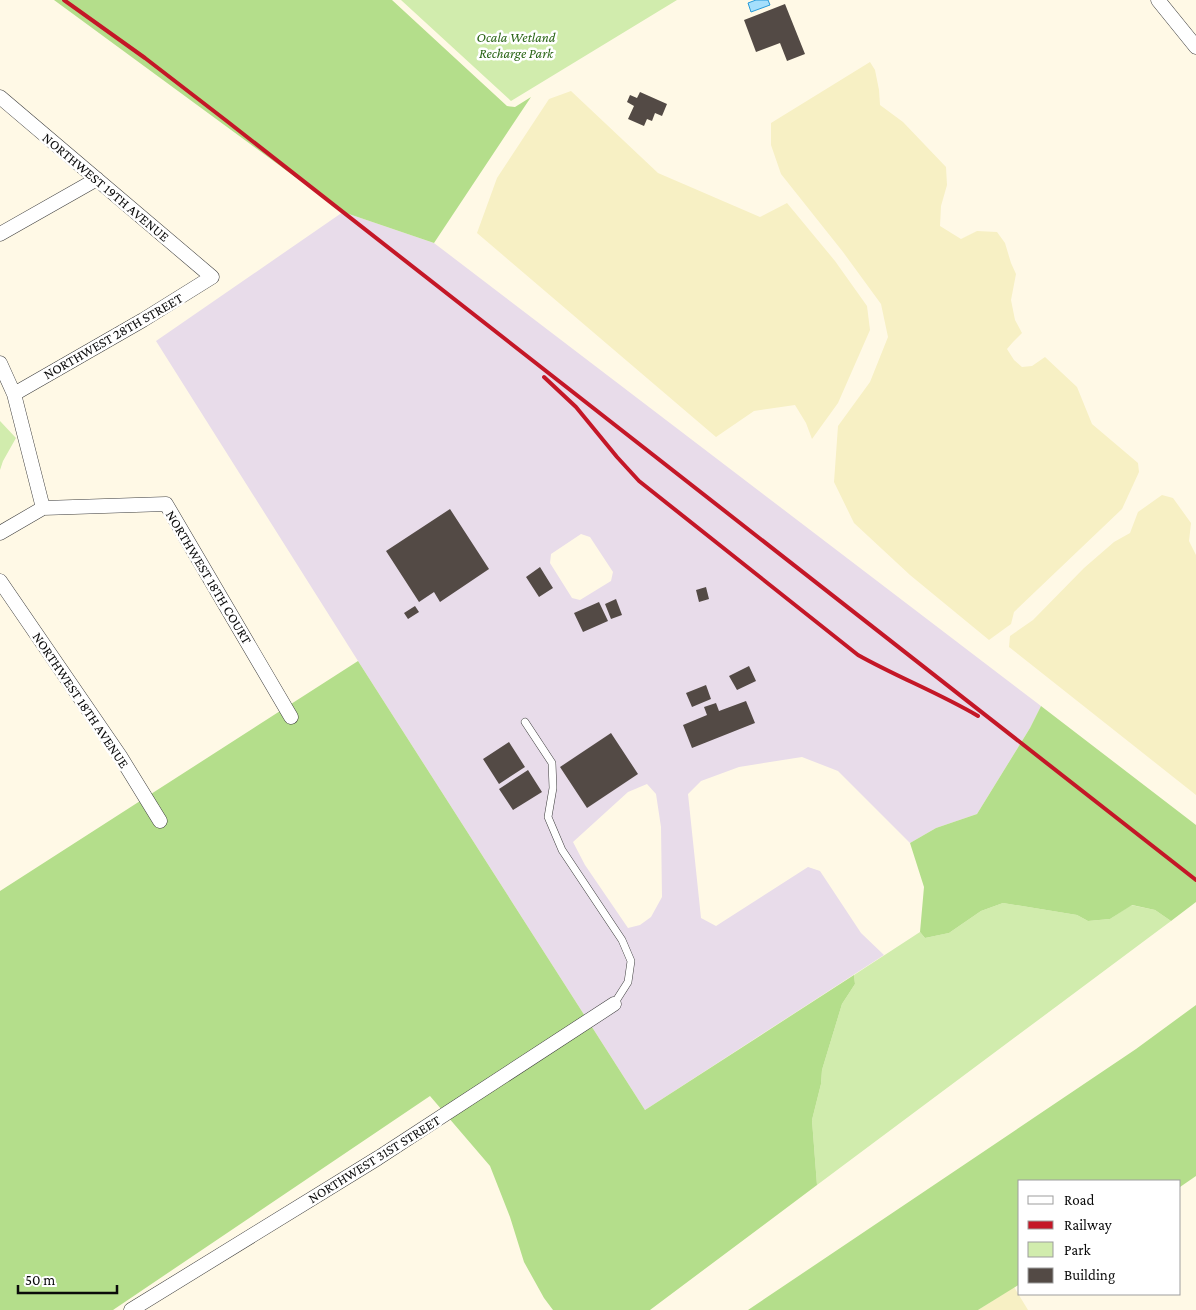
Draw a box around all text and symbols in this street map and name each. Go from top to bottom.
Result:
park label: Ocala Wetland Recharge Park [477,29,556,61]
street label: NORTHWEST 19TH AVENUE [39,129,173,245]
street label: NORTHWEST 28TH STREET [41,289,186,382]
street label: NORTHWEST 18TH COURT [163,507,255,647]
street label: NORTHWEST 18TH AVENUE [29,629,133,771]
street label: NORTHWEST 31ST STREET [305,1112,443,1206]
legend [1018,1180,1181,1295]
text: Road [1064,1192,1095,1208]
text: Railway [1064,1217,1112,1234]
text: Park [1064,1242,1091,1258]
scale bar [18,1262,116,1294]
text: Building [1064,1267,1115,1284]
text: 50 m [25,1272,55,1288]

